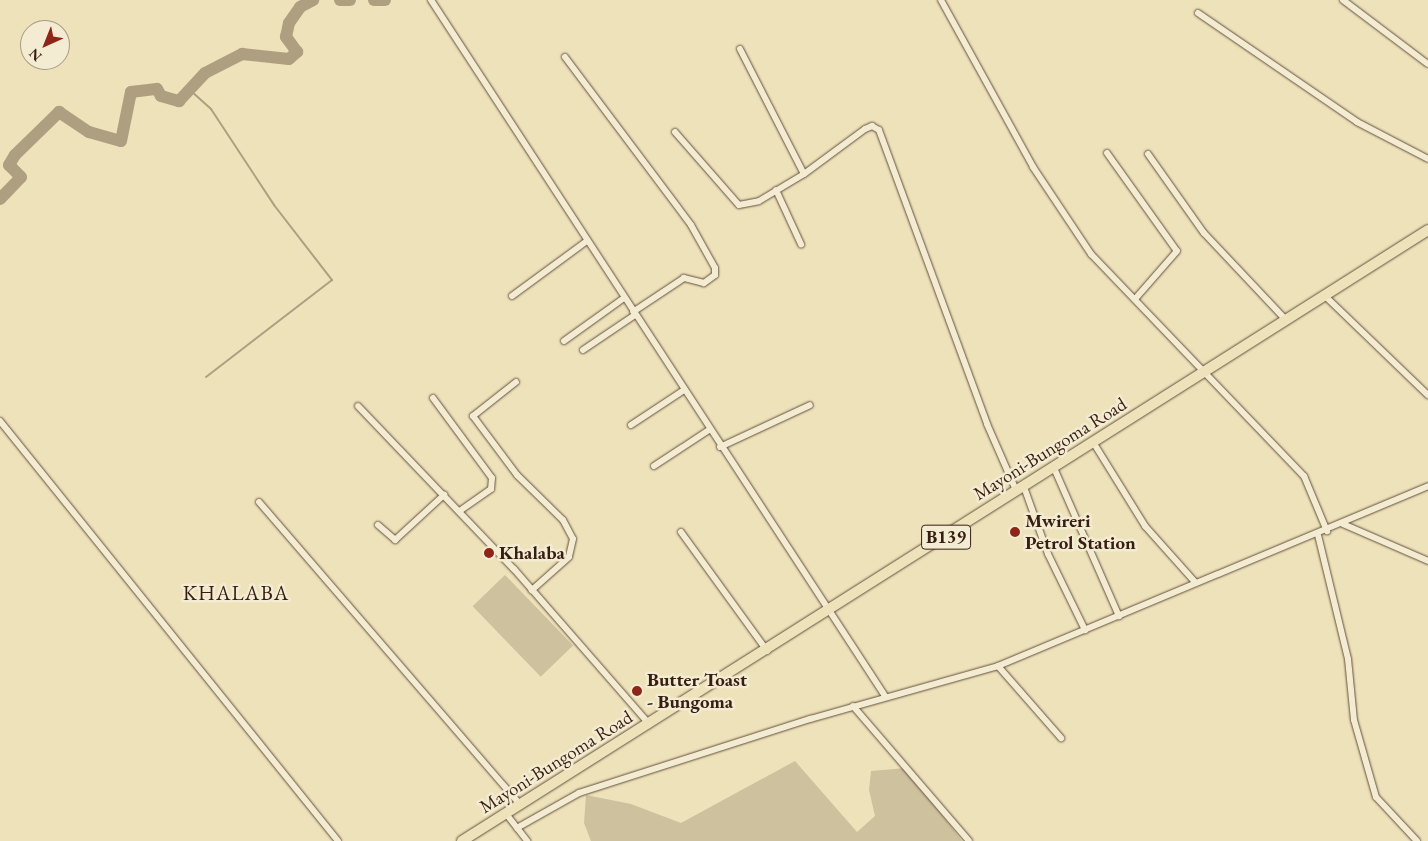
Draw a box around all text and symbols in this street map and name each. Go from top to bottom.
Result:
north arrow [20,20,70,70]
text: N [25,45,46,65]
street label: Mayoni-Bungoma Road [969,393,1131,505]
place label: Mwireri Petrol Station [1025,510,1136,554]
road number: B139 [921,522,971,552]
marker: Mwireri Petrol Station [1009,526,1021,538]
place label: Khalaba [499,542,565,564]
marker: Khalaba [483,547,495,559]
district label: KHALABA [182,580,290,606]
place label: Butter Toast - Bungoma [647,669,747,713]
marker: Butter Toast - Bungoma [631,685,643,697]
street label: Mayoni-Bungoma Road [475,706,637,818]

